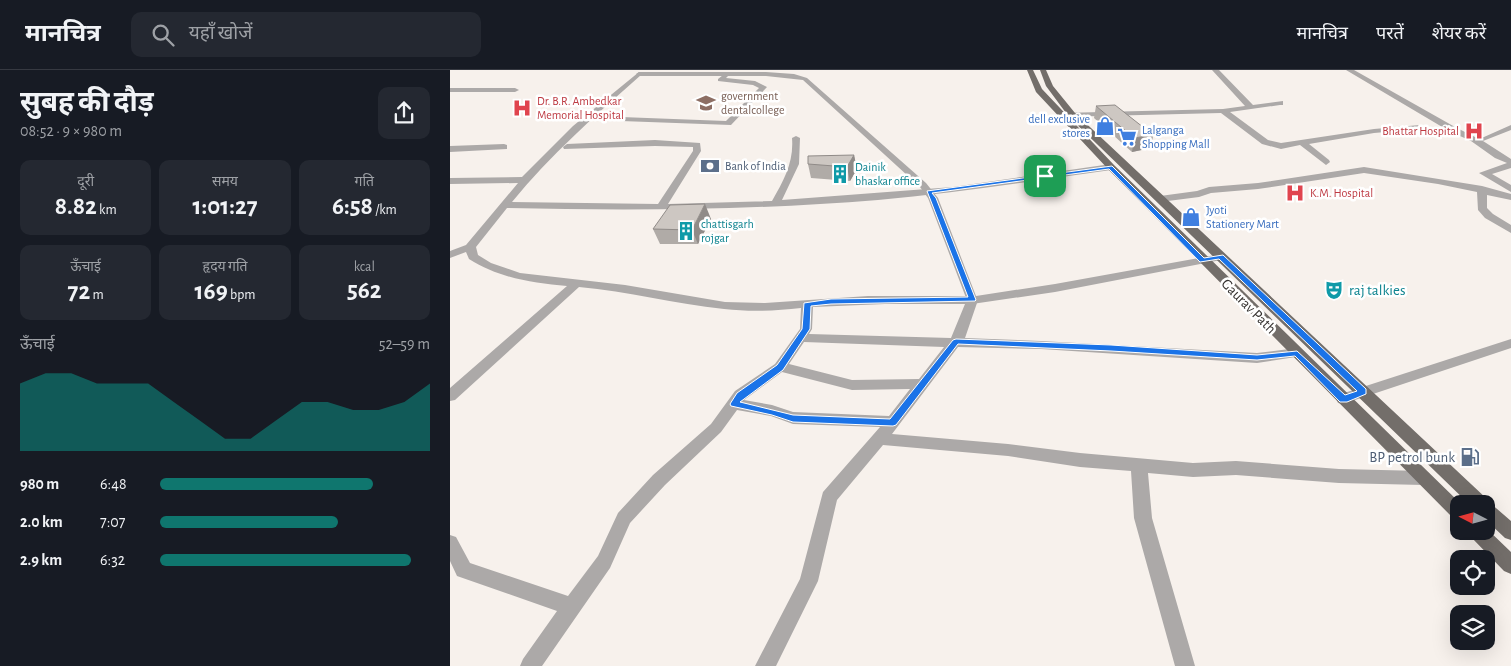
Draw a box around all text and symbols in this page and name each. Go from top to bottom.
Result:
search box [131,12,481,57]
icon: search [149,21,177,49]
text: मानचित्र [25,22,101,46]
text: यहाँ खोजें [189,24,252,43]
text: मानचित्र [1296,25,1348,43]
text: परतें [1376,25,1404,43]
text: शेयर करें [1432,25,1486,43]
button: share [378,87,430,139]
text: सुबह की दौड़ [20,89,154,117]
place label: government dentalcollege [721,90,785,116]
school or university icon: government dentalcollege [695,92,717,114]
place label: Dr. B.R. Ambedkar Memorial Hospital [537,95,624,121]
hospital icon: Dr. B.R. Ambedkar Memorial Hospital [511,97,533,119]
place label: dell exclusive stores [1028,113,1090,139]
shop icon: dell exclusive stores [1094,115,1116,137]
hospital icon: Bhattar Hospital [1463,120,1485,142]
text: 08:52 · 9 × 980 m [20,123,122,139]
place label: Lalganga Shopping Mall [1142,124,1210,150]
place label: Bhattar Hospital [1382,125,1459,137]
supermarket icon: Lalganga Shopping Mall [1116,126,1138,148]
bank icon: Bank of India [699,155,721,177]
pin [1024,155,1066,197]
place label: Bank of India [725,160,786,172]
place label: Dainik bhaskar office [855,161,920,187]
icon: arrive [1031,162,1059,190]
building icon: Dainik bhaskar office [829,163,851,185]
text: दूरी [77,175,94,189]
text: समय [212,175,238,189]
text: गति [355,175,374,189]
hospital icon: K.M. Hospital [1284,182,1306,204]
place label: K.M. Hospital [1310,187,1373,199]
text: 8.82 [55,194,97,219]
text: 1:01:27 [192,194,258,219]
text: 6:58 [332,194,373,219]
text: km [97,203,117,217]
text: /km [373,203,397,217]
place label: Jyoti Stationery Mart [1206,204,1279,231]
shop icon: Jyoti Stationery Mart [1180,206,1202,228]
place label: chattisgarh rojgar [701,218,754,245]
building icon: chattisgarh rojgar [675,220,697,242]
text: ऊँचाई [70,260,101,274]
text: हृदय गति [202,260,248,274]
text: kcal [354,260,375,274]
street label: Gaurav Path [1218,276,1279,337]
text: 562 [347,278,382,303]
text: 72 [68,279,90,304]
text: 169 [195,279,228,304]
theatre icon: raj talkies [1323,279,1345,301]
place label: raj talkies [1349,283,1405,298]
text: m [90,288,104,302]
text: bpm [228,288,255,302]
text: ऊँचाई [20,336,55,352]
text: 52–59 m [379,336,430,352]
fuel station icon: BP petrol bunk [1459,446,1481,468]
place label: BP petrol bunk [1369,450,1455,465]
text: 980 m [20,476,59,492]
text: 6:48 [100,476,126,492]
north arrow [1450,495,1495,540]
map controls [1450,495,1495,650]
text: 2.0 km [20,514,63,530]
text: 7:07 [100,514,125,530]
button: locate [1450,550,1495,595]
text: 2.9 km [20,552,62,568]
text: 6:32 [100,552,125,568]
button: layers [1450,605,1495,650]

